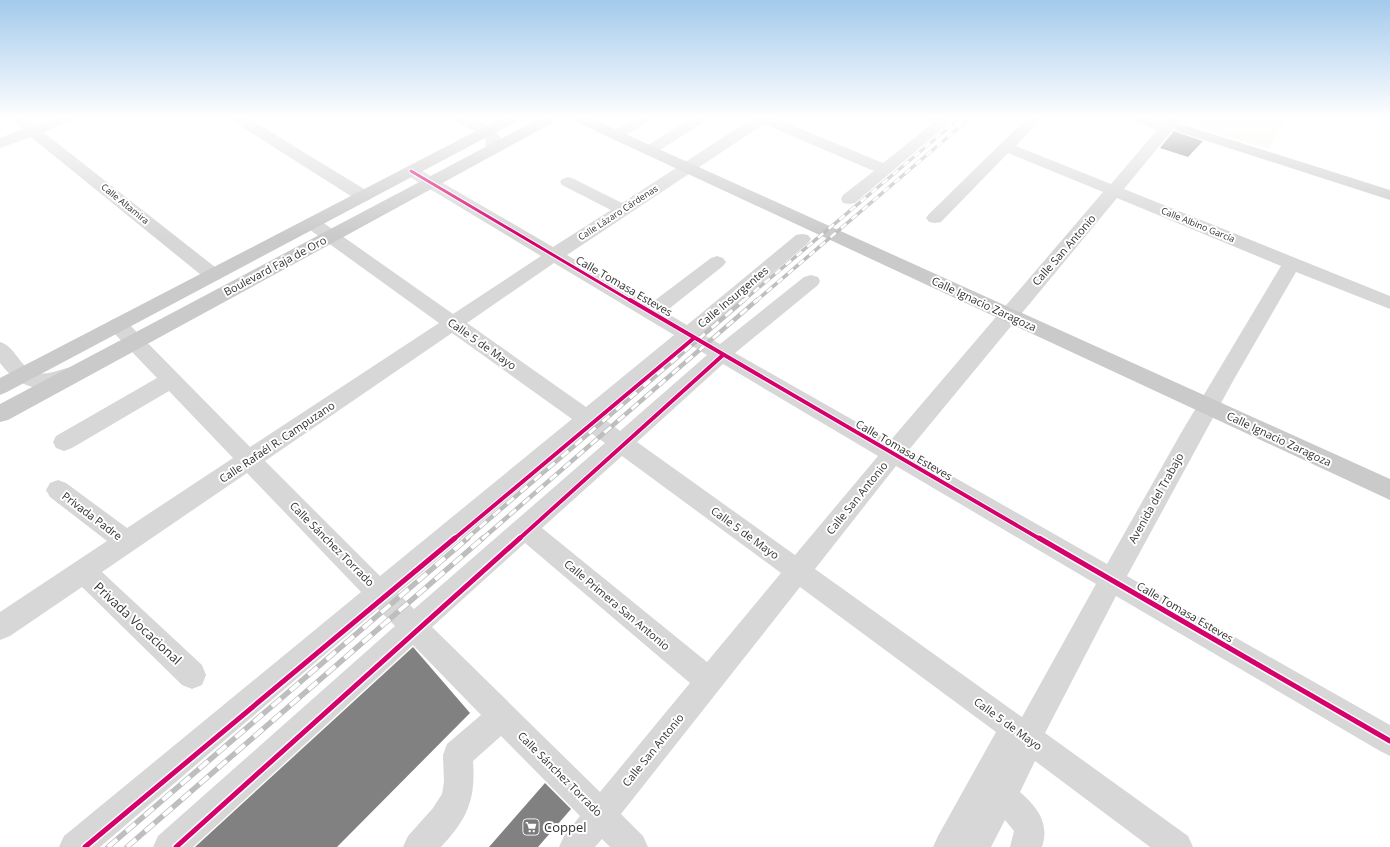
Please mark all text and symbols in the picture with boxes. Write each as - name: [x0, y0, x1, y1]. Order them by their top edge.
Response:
- street label: Calle Altamira: [99, 180, 152, 227]
- street label: Calle Lázaro Cárdenas: [575, 182, 660, 243]
- street label: Calle Albino García: [1159, 204, 1237, 245]
- street label: Calle San Antonio: [1029, 211, 1099, 288]
- street label: Boulevard Faja de Oro: [221, 232, 329, 299]
- street label: Calle Tomasa Esteves: [573, 252, 675, 319]
- street label: Calle Insurgentes: [694, 263, 771, 331]
- street label: Calle Ignacio Zaragoza: [929, 273, 1039, 334]
- street label: Calle 5 de Mayo: [445, 314, 520, 373]
- street label: Calle Rafaél R. Campuzano: [216, 397, 338, 486]
- street label: Calle Ignacio Zaragoza: [1224, 408, 1334, 469]
- street label: Calle Tomasa Esteves: [853, 416, 955, 483]
- street label: Avenida del Trabajo: [1124, 449, 1187, 546]
- street label: Calle San Antonio: [823, 458, 891, 537]
- street label: Privada Padre: [59, 488, 125, 543]
- street label: Calle Sánchez Torrado: [287, 498, 378, 589]
- street label: Calle 5 de Mayo: [708, 503, 783, 563]
- street label: Calle Primera San Antonio: [561, 556, 674, 654]
- street label: Privada Vocacional: [90, 578, 186, 668]
- street label: Calle Tomasa Esteves: [1134, 578, 1236, 645]
- street label: Calle 5 de Mayo: [971, 694, 1046, 754]
- street label: Calle San Antonio: [619, 710, 687, 789]
- street label: Calle Sánchez Torrado: [515, 728, 606, 819]
- supermarket icon: Coppel: [521, 817, 541, 837]
- place label: Coppel: [544, 818, 587, 836]

